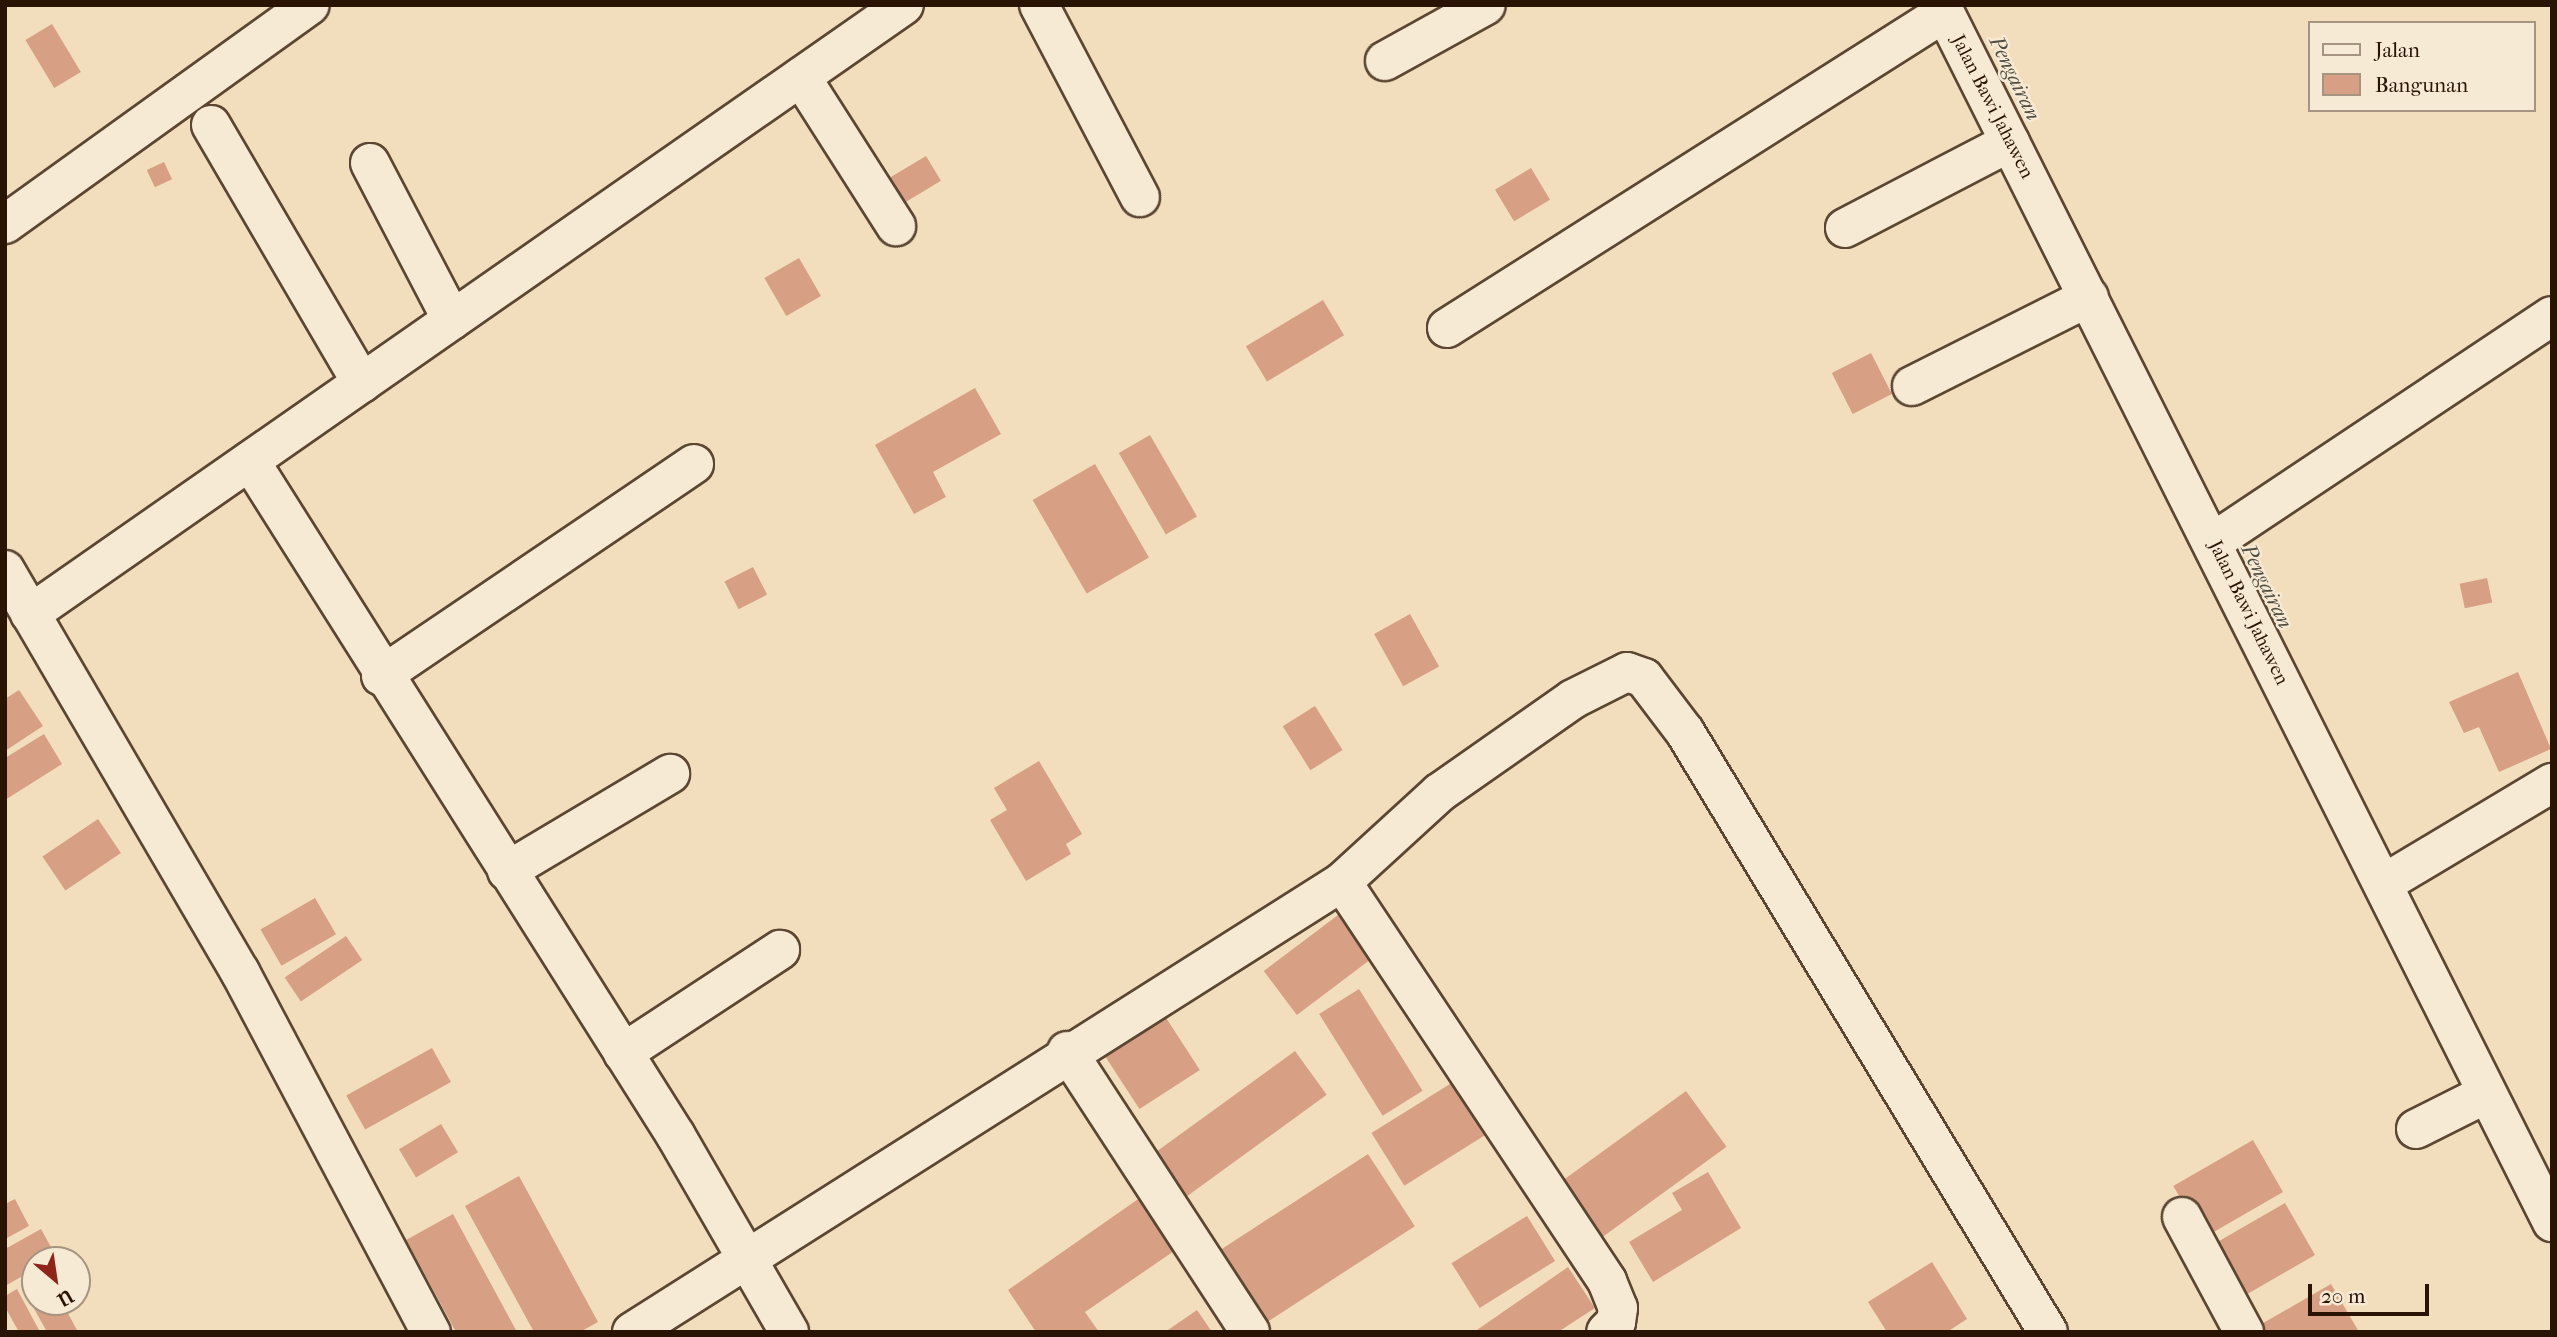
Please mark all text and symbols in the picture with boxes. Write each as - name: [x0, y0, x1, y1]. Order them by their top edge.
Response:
- legend: [2308, 21, 2536, 112]
- street label: Jalan Bawi Jahawen: [1946, 31, 2038, 183]
- water label: Pengairan: [1984, 32, 2046, 124]
- text: Jalan: [2375, 38, 2420, 62]
- text: Bangunan: [2375, 73, 2468, 97]
- street label: Jalan Bawi Jahawen: [2203, 537, 2293, 689]
- water label: Pengairan: [2236, 540, 2298, 632]
- north arrow: [21, 1246, 91, 1316]
- scale bar: [2312, 1270, 2433, 1314]
- text: U: [53, 1284, 77, 1311]
- text: 20 m: [2321, 1284, 2365, 1308]

